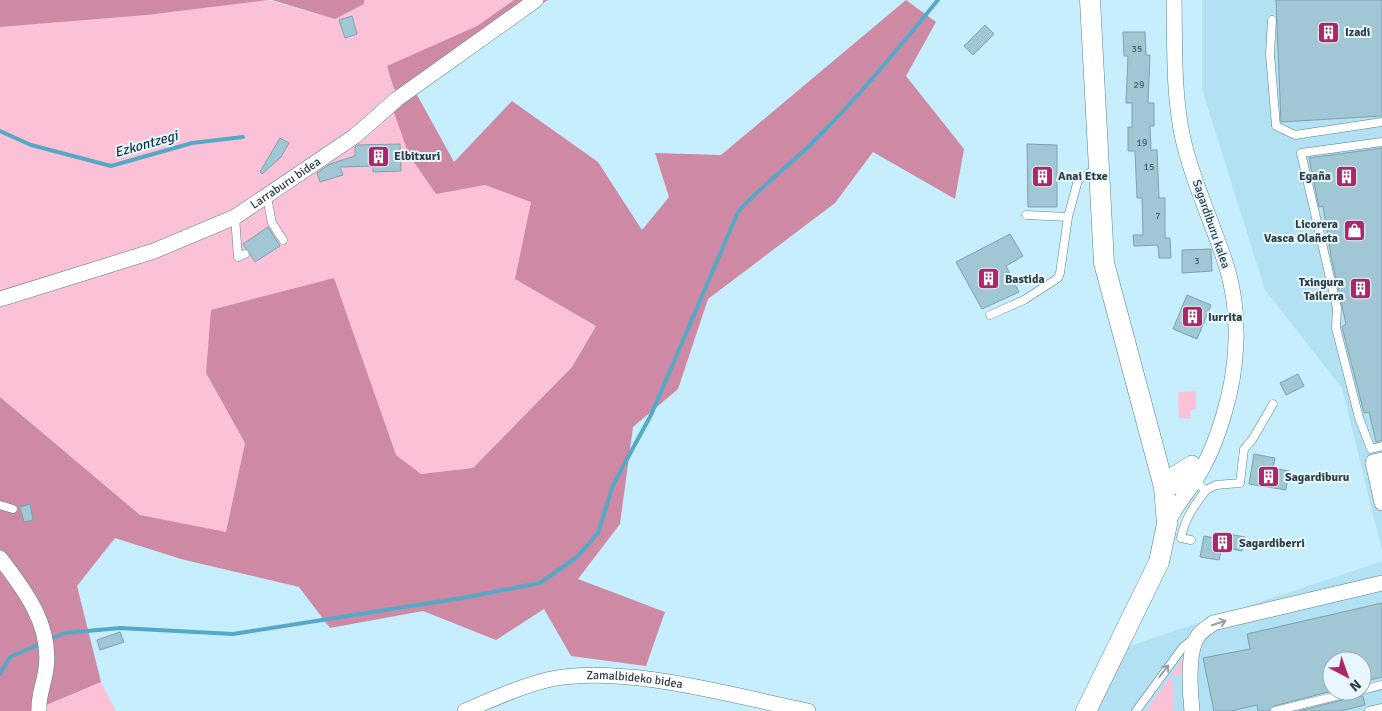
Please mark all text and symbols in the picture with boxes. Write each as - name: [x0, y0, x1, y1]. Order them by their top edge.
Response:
- building icon: Izadi: [1317, 20, 1341, 44]
- place label: Izadi: [1345, 25, 1370, 40]
- house number: 35: [1132, 43, 1142, 55]
- house number: 29: [1134, 79, 1144, 91]
- water label: Ezkontzegi: [112, 127, 181, 161]
- house number: 19: [1137, 137, 1147, 149]
- building icon: Elbitxuri: [366, 144, 390, 168]
- place label: Elbitxuri: [394, 149, 440, 164]
- street label: Larraburu bidea: [247, 154, 324, 212]
- house number: 15: [1144, 161, 1154, 173]
- building icon: Anai Etxe: [1030, 164, 1054, 188]
- building icon: Egaña: [1335, 164, 1359, 188]
- place label: Anai Etxe: [1058, 169, 1108, 184]
- place label: Egaña: [1299, 169, 1331, 184]
- street label: Sagardiburu kalea: [1189, 178, 1233, 270]
- house number: 7: [1155, 210, 1161, 222]
- place label: Licorera Vasca Olañeta: [1264, 217, 1338, 246]
- shop icon: Licorera Vasca Olañeta: [1342, 219, 1366, 243]
- house number: 3: [1194, 255, 1200, 267]
- building icon: Bastida: [977, 267, 1001, 291]
- place label: Bastida: [1005, 272, 1045, 287]
- place label: Txingura Tailerra: [1299, 275, 1344, 304]
- building icon: Txingura Tailerra: [1348, 277, 1372, 301]
- building icon: Iurrita: [1180, 305, 1204, 329]
- place label: Iurrita: [1208, 310, 1242, 325]
- building icon: Sagardiburu: [1257, 465, 1281, 489]
- place label: Sagardiburu: [1285, 470, 1350, 485]
- building icon: Sagardiberri: [1211, 531, 1235, 555]
- place label: Sagardiberri: [1239, 536, 1305, 551]
- one-way arrow: [1210, 618, 1226, 627]
- north arrow: [1322, 651, 1372, 701]
- one-way arrow: [1158, 665, 1169, 678]
- street label: Zamalbideko bidea: [586, 668, 684, 692]
- text: N: [1346, 676, 1364, 695]

